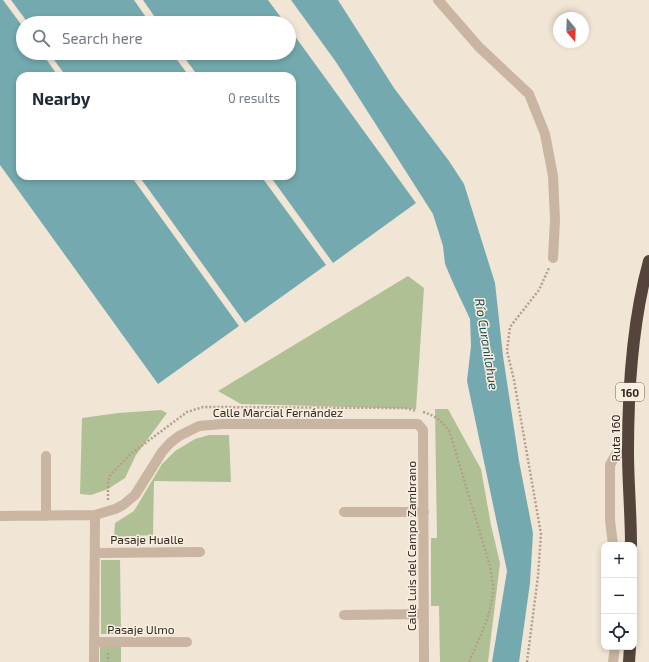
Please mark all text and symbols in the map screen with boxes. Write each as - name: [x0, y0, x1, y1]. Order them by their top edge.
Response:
- north arrow: [553, 12, 589, 48]
- search box: [16, 16, 296, 60]
- icon: search: [30, 27, 52, 49]
- text: Search here: [62, 29, 143, 47]
- text: Nearby: [32, 88, 90, 108]
- text: 0 results: [228, 90, 280, 106]
- water label: Río Curanilahue: [472, 297, 502, 391]
- road number: 160: [616, 383, 644, 401]
- street label: Calle Marcial Fernández: [213, 405, 343, 419]
- street label: Ruta 160: [608, 415, 622, 461]
- street label: Calle Luis del Campo Zambrano: [404, 461, 418, 631]
- street label: Pasaje Hualle: [110, 532, 184, 547]
- map controls: [601, 542, 637, 650]
- button: +: [601, 542, 637, 578]
- button: −: [601, 578, 637, 614]
- button: locate: [601, 614, 637, 650]
- street label: Pasaje Ulmo: [107, 622, 175, 637]

